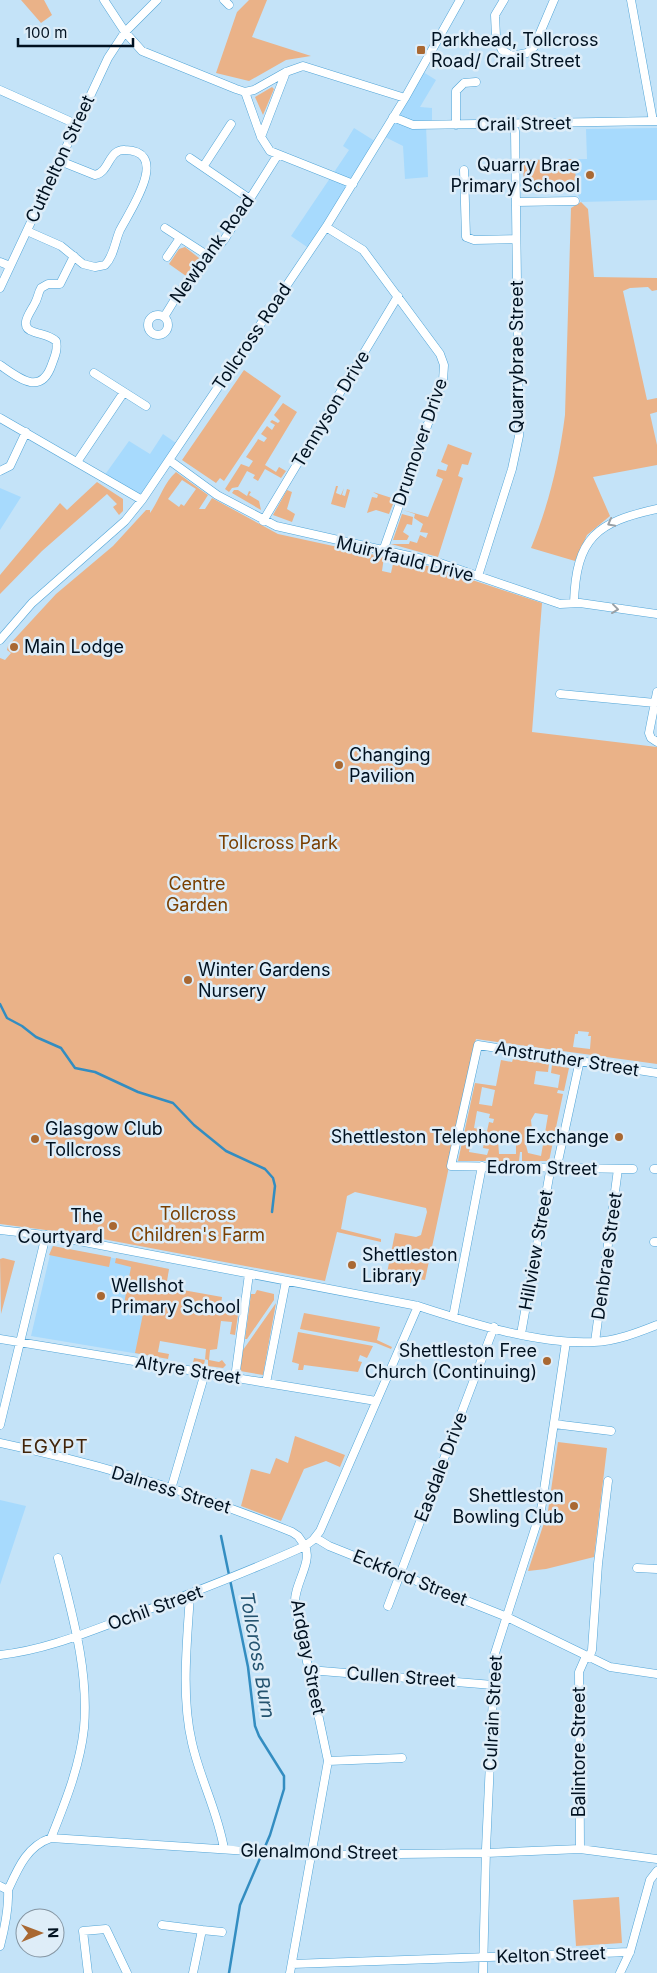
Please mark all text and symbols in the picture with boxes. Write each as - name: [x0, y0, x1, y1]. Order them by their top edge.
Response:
- scale bar: [18, 15, 132, 47]
- text: 100 m: [25, 23, 67, 42]
- place label: Parkhead, Tollcross Road/ Crail Street: [431, 29, 599, 71]
- marker: Parkhead, Tollcross Road/ Crail Street: [415, 44, 427, 56]
- street label: Cuthelton Street: [21, 92, 98, 226]
- street label: Crail Street: [477, 112, 572, 135]
- place label: Quarry Brae Primary School: [451, 154, 580, 196]
- marker: Quarry Brae Primary School: [584, 169, 596, 181]
- street label: Newbank Road: [165, 190, 258, 307]
- street label: Tollcross Road: [208, 279, 295, 394]
- street label: Quarrybrae Street: [506, 280, 527, 434]
- street label: Tennyson Drive: [287, 347, 374, 471]
- street label: Drumover Drive: [388, 375, 451, 508]
- one-way arrow: [607, 517, 616, 527]
- street label: Muiryfauld Drive: [334, 531, 476, 586]
- one-way arrow: [612, 603, 620, 614]
- place label: Main Lodge: [24, 636, 124, 657]
- marker: Main Lodge: [8, 641, 20, 653]
- place label: Changing Pavilion: [349, 744, 431, 786]
- marker: Changing Pavilion: [333, 759, 345, 771]
- park label: Tollcross Park: [218, 832, 338, 853]
- park label: Centre Garden: [166, 873, 228, 915]
- place label: Winter Gardens Nursery: [198, 959, 330, 1001]
- marker: Winter Gardens Nursery: [182, 974, 194, 986]
- street label: Anstruther Street: [494, 1037, 641, 1080]
- place label: Glasgow Club Tollcross: [45, 1118, 163, 1160]
- place label: Shettleston Telephone Exchange: [331, 1126, 609, 1147]
- marker: Shettleston Telephone Exchange: [613, 1131, 625, 1143]
- marker: Glasgow Club Tollcross: [29, 1133, 41, 1145]
- street label: Edrom Street: [486, 1156, 598, 1179]
- street label: Hillview Street: [515, 1188, 556, 1312]
- street label: Denbrae Street: [587, 1191, 626, 1321]
- park label: Tollcross Children's Farm: [131, 1203, 265, 1245]
- place label: The Courtyard: [17, 1205, 103, 1247]
- marker: The Courtyard: [107, 1220, 119, 1232]
- place label: Shettleston Library: [362, 1244, 458, 1286]
- marker: Shettleston Library: [346, 1259, 358, 1271]
- place label: Wellshot Primary School: [111, 1275, 240, 1317]
- marker: Wellshot Primary School: [95, 1290, 107, 1302]
- place label: Shettleston Free Church (Continuing): [365, 1340, 537, 1382]
- street label: Altyre Street: [134, 1351, 242, 1388]
- marker: Shettleston Free Church (Continuing): [541, 1355, 553, 1367]
- street label: Easdale Drive: [410, 1409, 471, 1525]
- district label: EGYPT: [21, 1435, 89, 1458]
- street label: Dalness Street: [109, 1461, 233, 1518]
- place label: Shettleston Bowling Club: [452, 1485, 564, 1527]
- marker: Shettleston Bowling Club: [568, 1500, 580, 1512]
- street label: Eckford Street: [350, 1545, 470, 1610]
- street label: Ochil Street: [105, 1581, 205, 1634]
- water label: Tollcross Burn: [235, 1590, 280, 1720]
- street label: Ardgay Street: [287, 1598, 330, 1716]
- street label: Culrain Street: [479, 1654, 506, 1771]
- street label: Cullen Street: [346, 1662, 456, 1691]
- street label: Balintore Street: [568, 1687, 589, 1817]
- street label: Glenalmond Street: [240, 1840, 398, 1863]
- north arrow: [15, 1908, 65, 1958]
- text: N: [45, 1927, 62, 1938]
- street label: Kelton Street: [496, 1942, 606, 1967]

